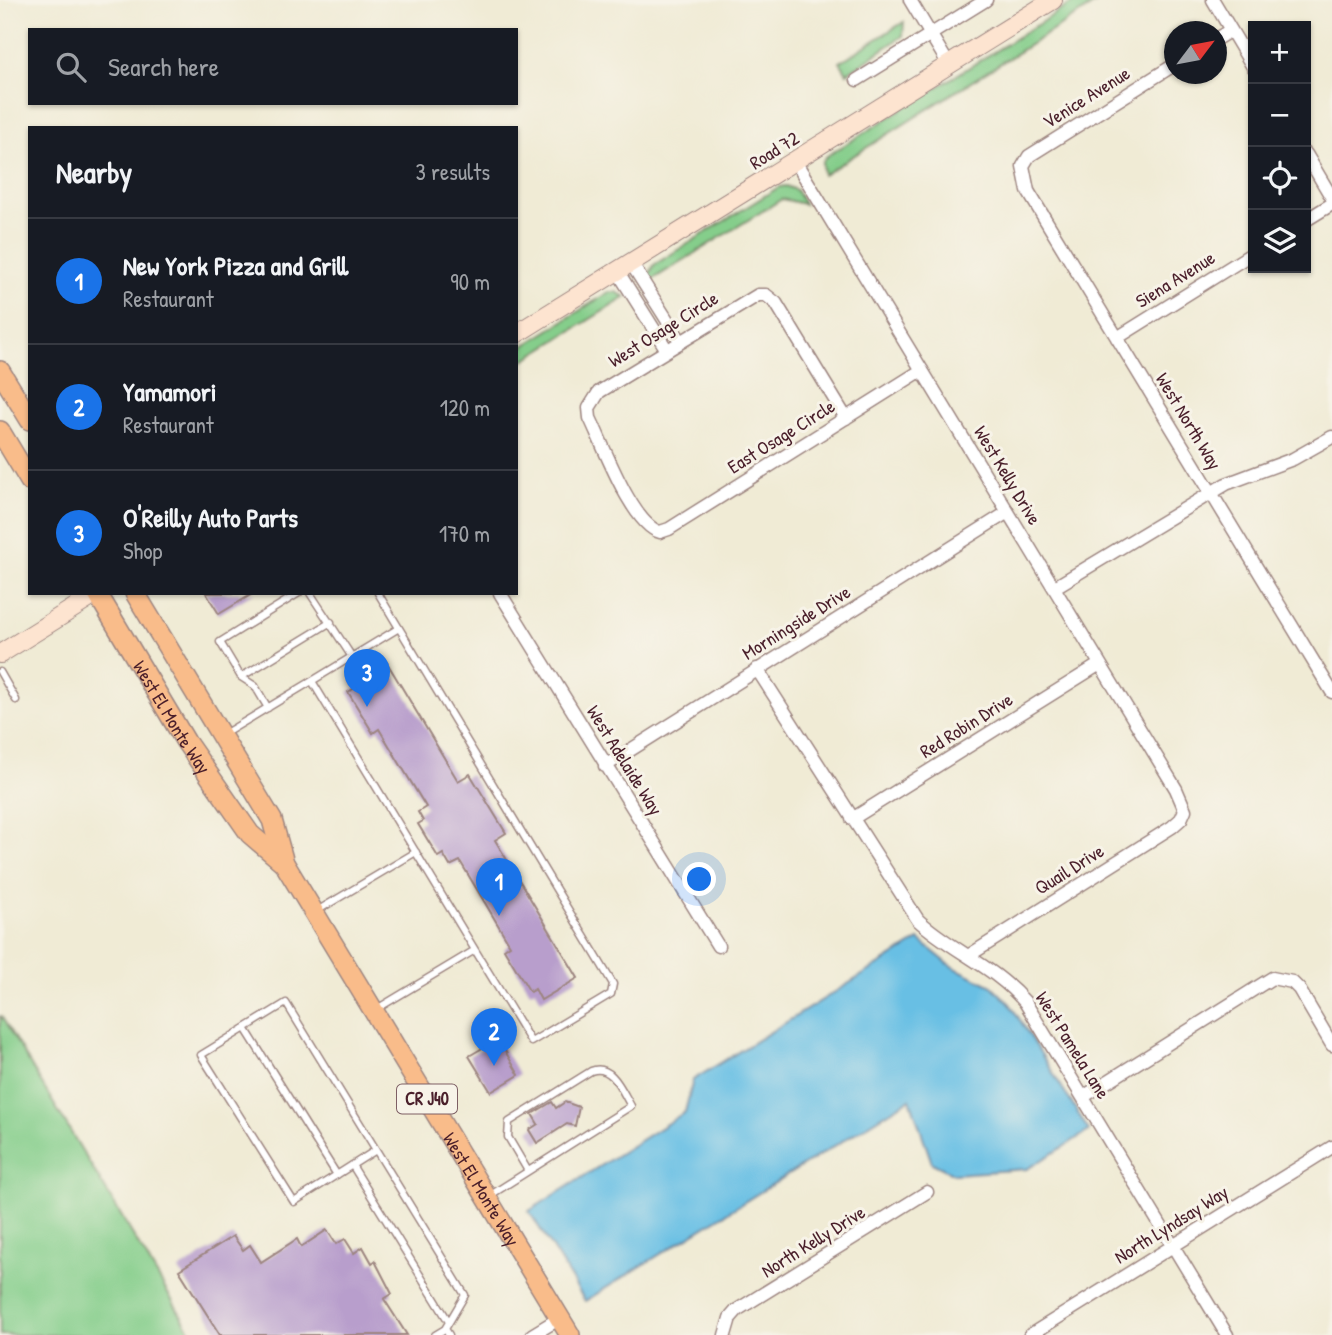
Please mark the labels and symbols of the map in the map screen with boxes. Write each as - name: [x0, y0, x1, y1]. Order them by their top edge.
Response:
- north arrow: [1164, 21, 1227, 84]
- street label: Venice Avenue: [1037, 60, 1135, 134]
- street label: Road 72: [744, 125, 804, 175]
- street label: Siena Avenue: [1130, 244, 1220, 314]
- street label: West Osage Circle: [603, 285, 723, 373]
- street label: West North Way: [1150, 368, 1228, 474]
- street label: East Osage Circle: [722, 392, 840, 479]
- street label: West Kelly Drive: [968, 421, 1048, 530]
- street label: Morningside Drive: [737, 578, 855, 666]
- pin: 3: [344, 649, 390, 707]
- street label: West El Monte Way: [127, 656, 217, 779]
- street label: Red Robin Drive: [915, 686, 1018, 764]
- street label: West Adelaide Way: [581, 700, 669, 820]
- street label: Quail Drive: [1029, 837, 1109, 900]
- pin: 1: [476, 858, 522, 916]
- your location: [682, 862, 716, 896]
- street label: West Pamela Lane: [1030, 986, 1117, 1104]
- pin: 2: [471, 1008, 517, 1066]
- road number: CR J40: [397, 1084, 457, 1114]
- street label: West El Monte Way: [437, 1127, 526, 1251]
- street label: North Lyndsay Way: [1109, 1179, 1233, 1269]
- street label: North Kelly Drive: [756, 1199, 870, 1283]

